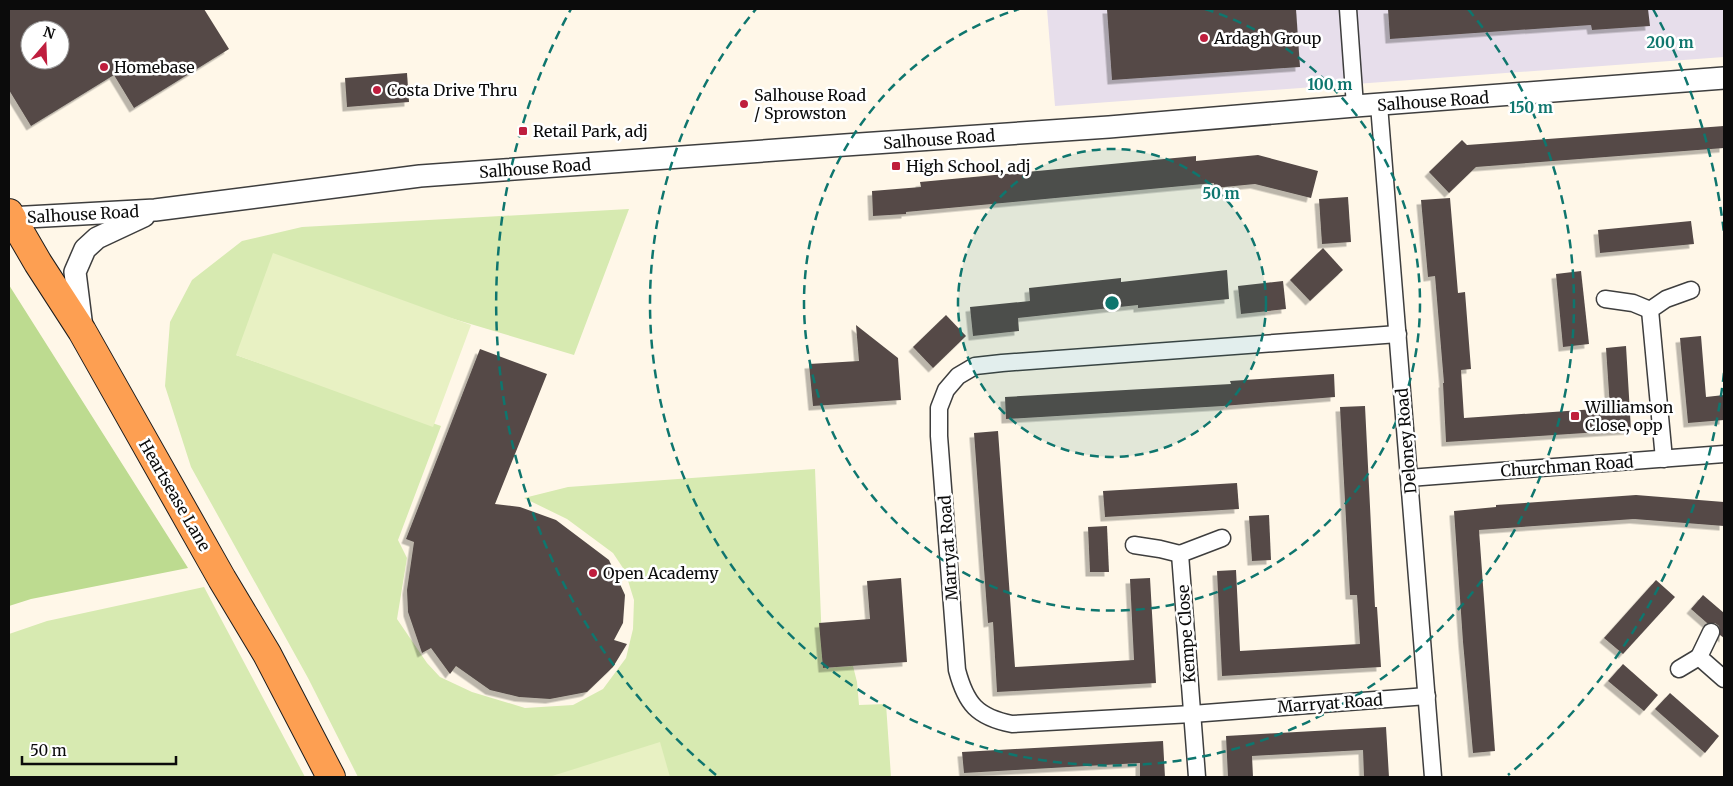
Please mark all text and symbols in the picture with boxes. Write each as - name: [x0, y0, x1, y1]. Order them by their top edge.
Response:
- north arrow: [20, 20, 70, 70]
- text: N: [41, 22, 57, 43]
- place label: Ardagh Group: [1213, 28, 1322, 48]
- marker: Ardagh Group: [1198, 32, 1210, 44]
- text: 200 m: [1646, 33, 1694, 52]
- place label: Homebase: [114, 57, 195, 77]
- marker: Homebase: [98, 61, 110, 73]
- text: 100 m: [1308, 75, 1352, 94]
- place label: Costa Drive Thru: [387, 80, 517, 100]
- marker: Costa Drive Thru: [371, 84, 383, 96]
- place label: Salhouse Road / Sprowston: [754, 85, 867, 123]
- street label: Salhouse Road: [1376, 87, 1490, 115]
- marker: Salhouse Road / Sprowston: [738, 98, 750, 110]
- text: 150 m: [1509, 98, 1553, 117]
- place label: Retail Park, adj: [533, 121, 648, 141]
- marker: Retail Park, adj: [517, 125, 529, 137]
- street label: Salhouse Road: [882, 125, 996, 153]
- street label: Salhouse Road: [478, 154, 592, 182]
- place label: High School, adj: [906, 156, 1031, 176]
- marker: High School, adj: [890, 160, 902, 172]
- text: 50 m: [1202, 184, 1240, 203]
- street label: Salhouse Road: [26, 201, 140, 227]
- centre of rings: [1103, 294, 1121, 312]
- street label: Deloney Road: [1391, 387, 1421, 495]
- place label: Williamson Close, opp: [1584, 397, 1674, 435]
- marker: Williamson Close, opp: [1569, 410, 1581, 422]
- street label: Heartsease Lane: [135, 435, 215, 555]
- street label: Churchman Road: [1500, 451, 1635, 481]
- street label: Marryat Road: [934, 494, 962, 601]
- place label: Open Academy: [603, 563, 719, 583]
- marker: Open Academy: [587, 567, 599, 579]
- street label: Kempe Close: [1173, 584, 1199, 684]
- street label: Marryat Road: [1277, 689, 1384, 717]
- scale bar: [22, 734, 176, 766]
- text: 50 m: [30, 741, 67, 760]

